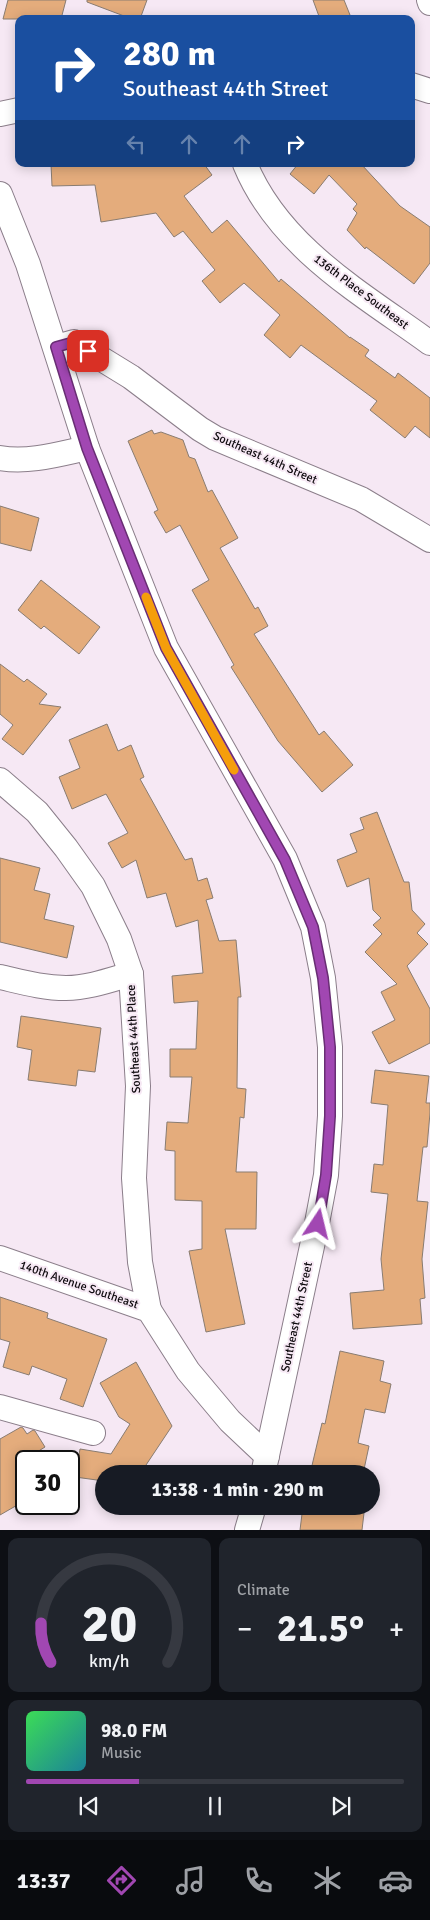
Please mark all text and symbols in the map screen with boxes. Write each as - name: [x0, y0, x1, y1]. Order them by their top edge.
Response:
- text: 280 m: [123, 32, 216, 75]
- icon: right: [40, 35, 105, 100]
- text: Southeast 44th Street: [123, 75, 328, 102]
- icon: left: [122, 130, 150, 158]
- icon: ahead: [175, 130, 203, 158]
- icon: ahead: [228, 130, 256, 158]
- icon: right: [281, 130, 309, 158]
- street label: 136th Place Southeast: [310, 251, 412, 333]
- pin: [67, 330, 109, 372]
- icon: arrive: [74, 337, 102, 365]
- street label: Southeast 44th Street: [211, 428, 319, 488]
- street label: Southeast 44th Place: [124, 984, 144, 1094]
- position arrow: [291, 1197, 343, 1249]
- street label: 140th Avenue Southeast: [18, 1258, 140, 1312]
- street label: Southeast 44th Street: [278, 1261, 316, 1373]
- speed limit sign: 30: [15, 1450, 80, 1515]
- text: 13:38 · 1 min · 290 m: [151, 1478, 324, 1502]
- text: Climate: [237, 1580, 290, 1600]
- text: 20: [81, 1592, 138, 1656]
- text: 21.5°: [277, 1605, 364, 1652]
- text: −: [237, 1612, 252, 1646]
- text: +: [389, 1612, 404, 1646]
- text: km/h: [89, 1650, 130, 1672]
- text: 98.0 FM: [101, 1719, 167, 1743]
- text: Music: [101, 1743, 142, 1763]
- icon: previous: [75, 1792, 103, 1820]
- icon: pause: [201, 1792, 229, 1820]
- icon: next: [327, 1792, 355, 1820]
- icon: directions: [104, 1863, 139, 1898]
- icon: music: [173, 1863, 208, 1898]
- icon: phone: [241, 1863, 276, 1898]
- icon: climate: [310, 1863, 345, 1898]
- icon: car: [378, 1863, 413, 1898]
- text: 13:37: [17, 1867, 71, 1894]

